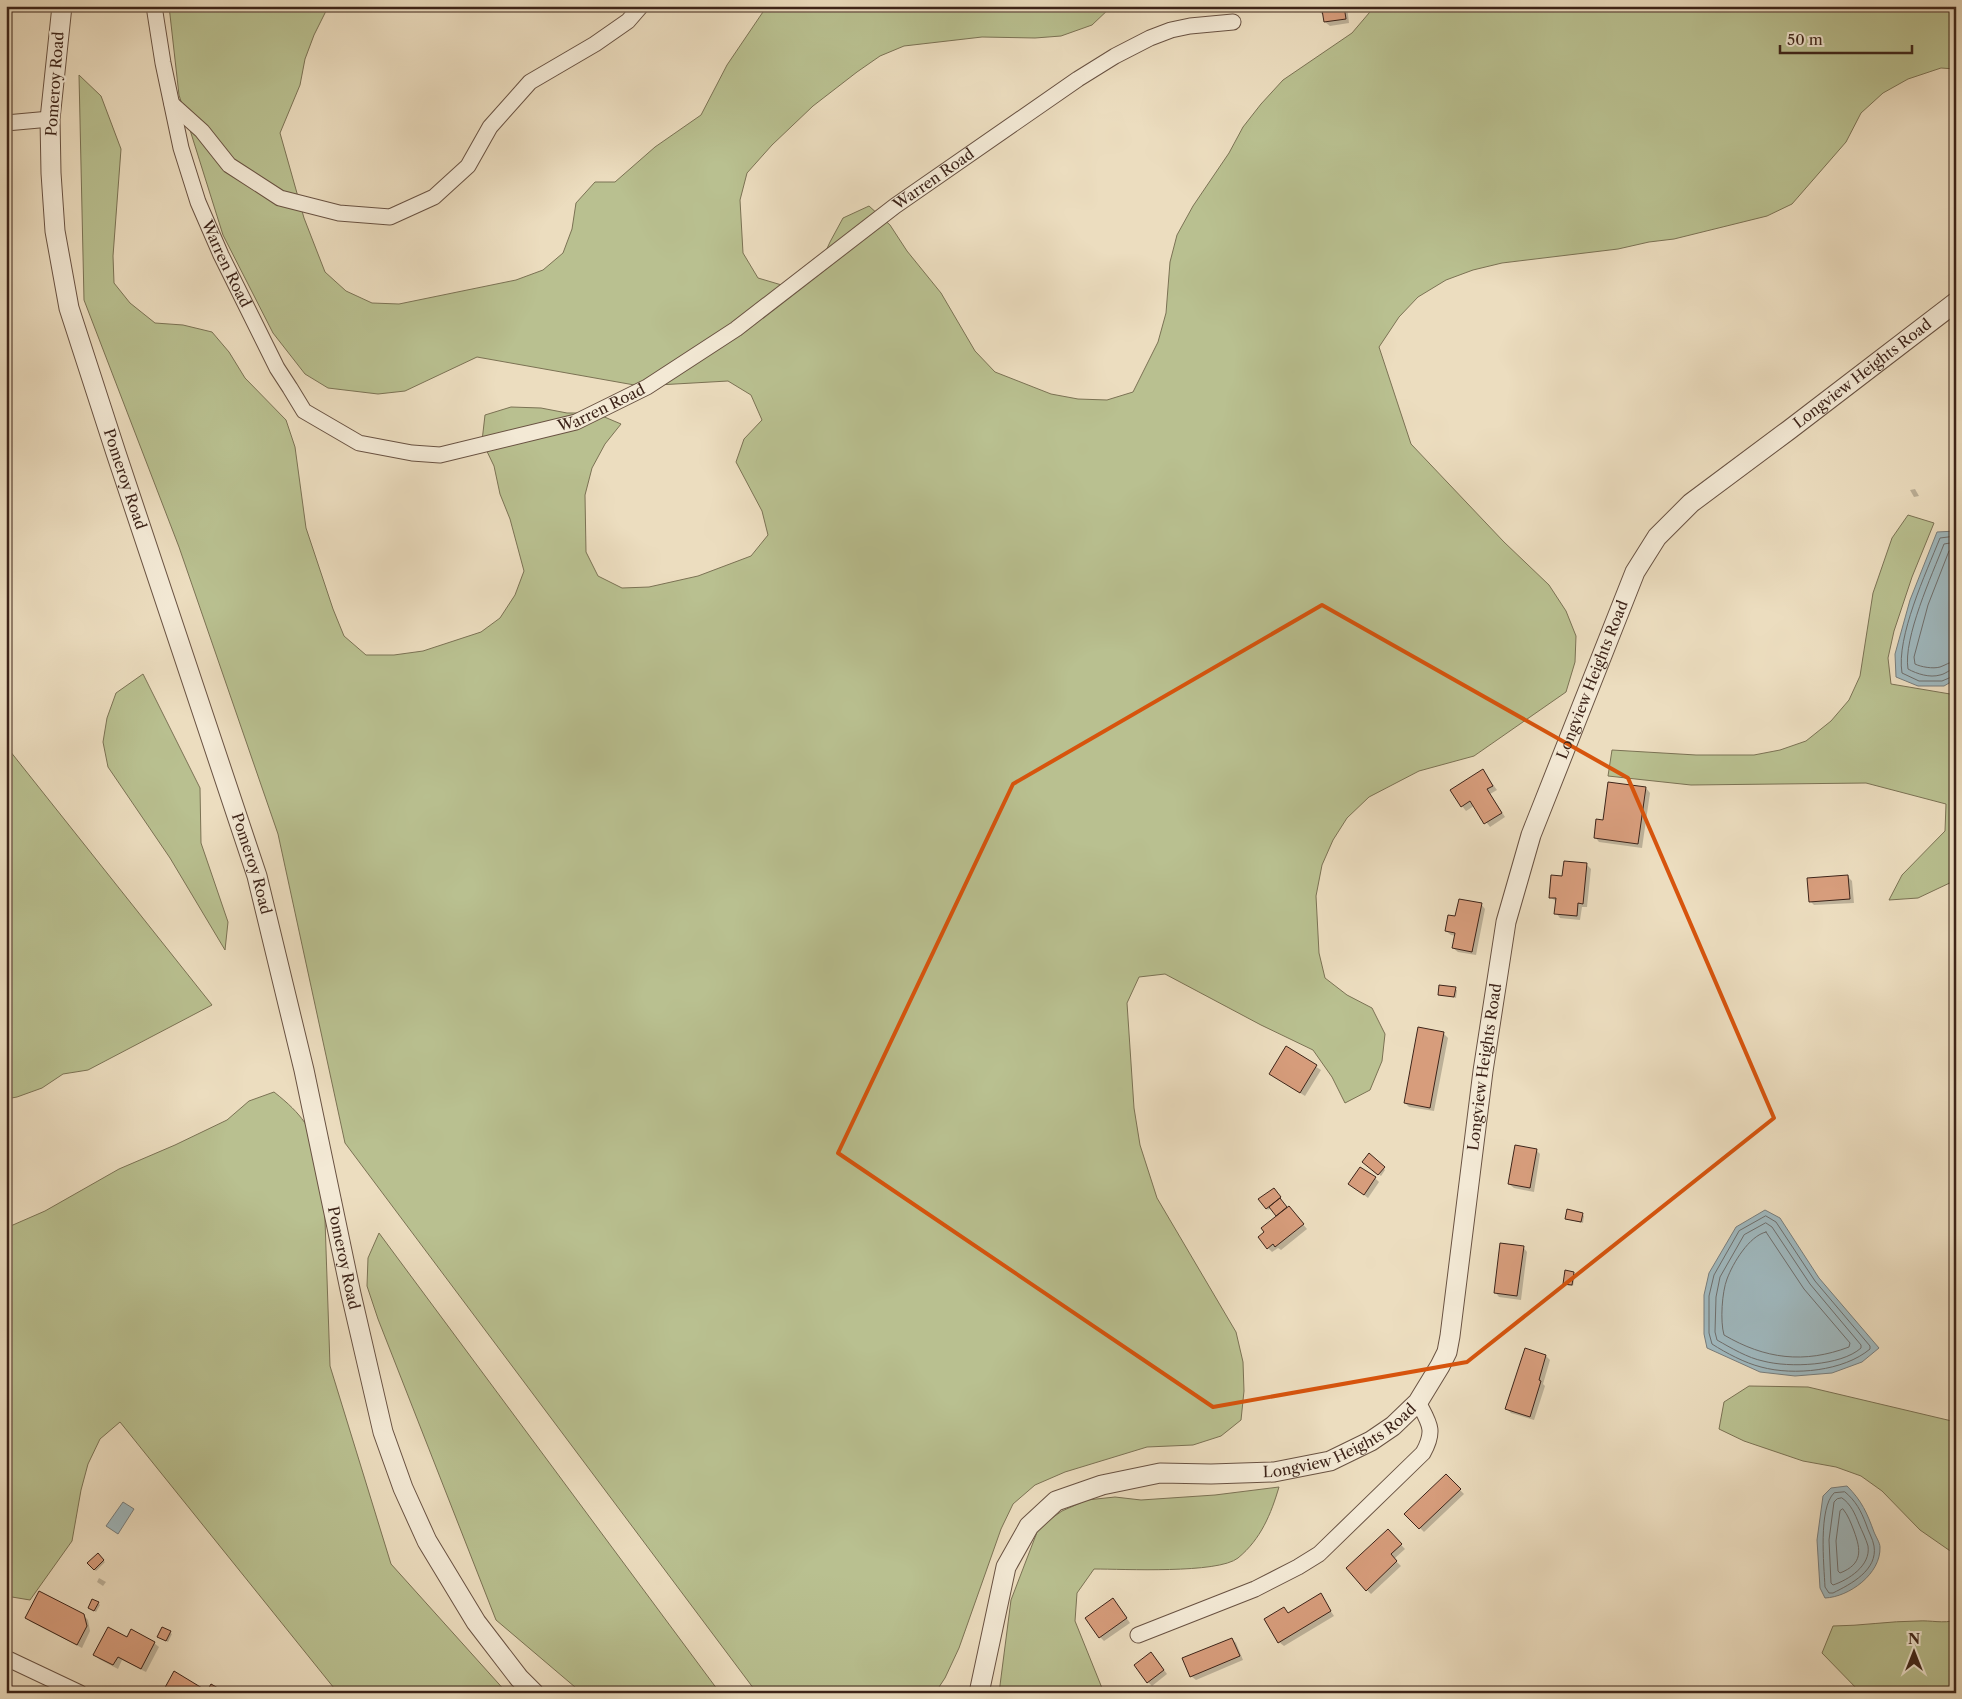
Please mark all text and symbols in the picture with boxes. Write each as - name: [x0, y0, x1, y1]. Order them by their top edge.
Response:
- scale bar: [1780, 22, 1912, 54]
- text: 50 m: [1787, 30, 1823, 49]
- street label: Pomeroy Road: [41, 31, 68, 137]
- street label: Warren Road: [888, 144, 978, 214]
- street label: Warren Road: [198, 216, 255, 310]
- street label: Longview Heights Road: [1789, 314, 1935, 432]
- street label: Warren Road: [555, 380, 648, 435]
- street label: Pomeroy Road: [100, 426, 151, 532]
- street label: Longview Heights Road: [1552, 598, 1632, 762]
- street label: Pomeroy Road: [228, 810, 276, 916]
- street label: Longview Heights Road: [1463, 982, 1505, 1152]
- street label: Pomeroy Road: [324, 1204, 364, 1311]
- street label: Longview Heights Road: [1263, 1399, 1420, 1481]
- north arrow: [1890, 1626, 1940, 1676]
- text: N: [1908, 1630, 1920, 1648]

